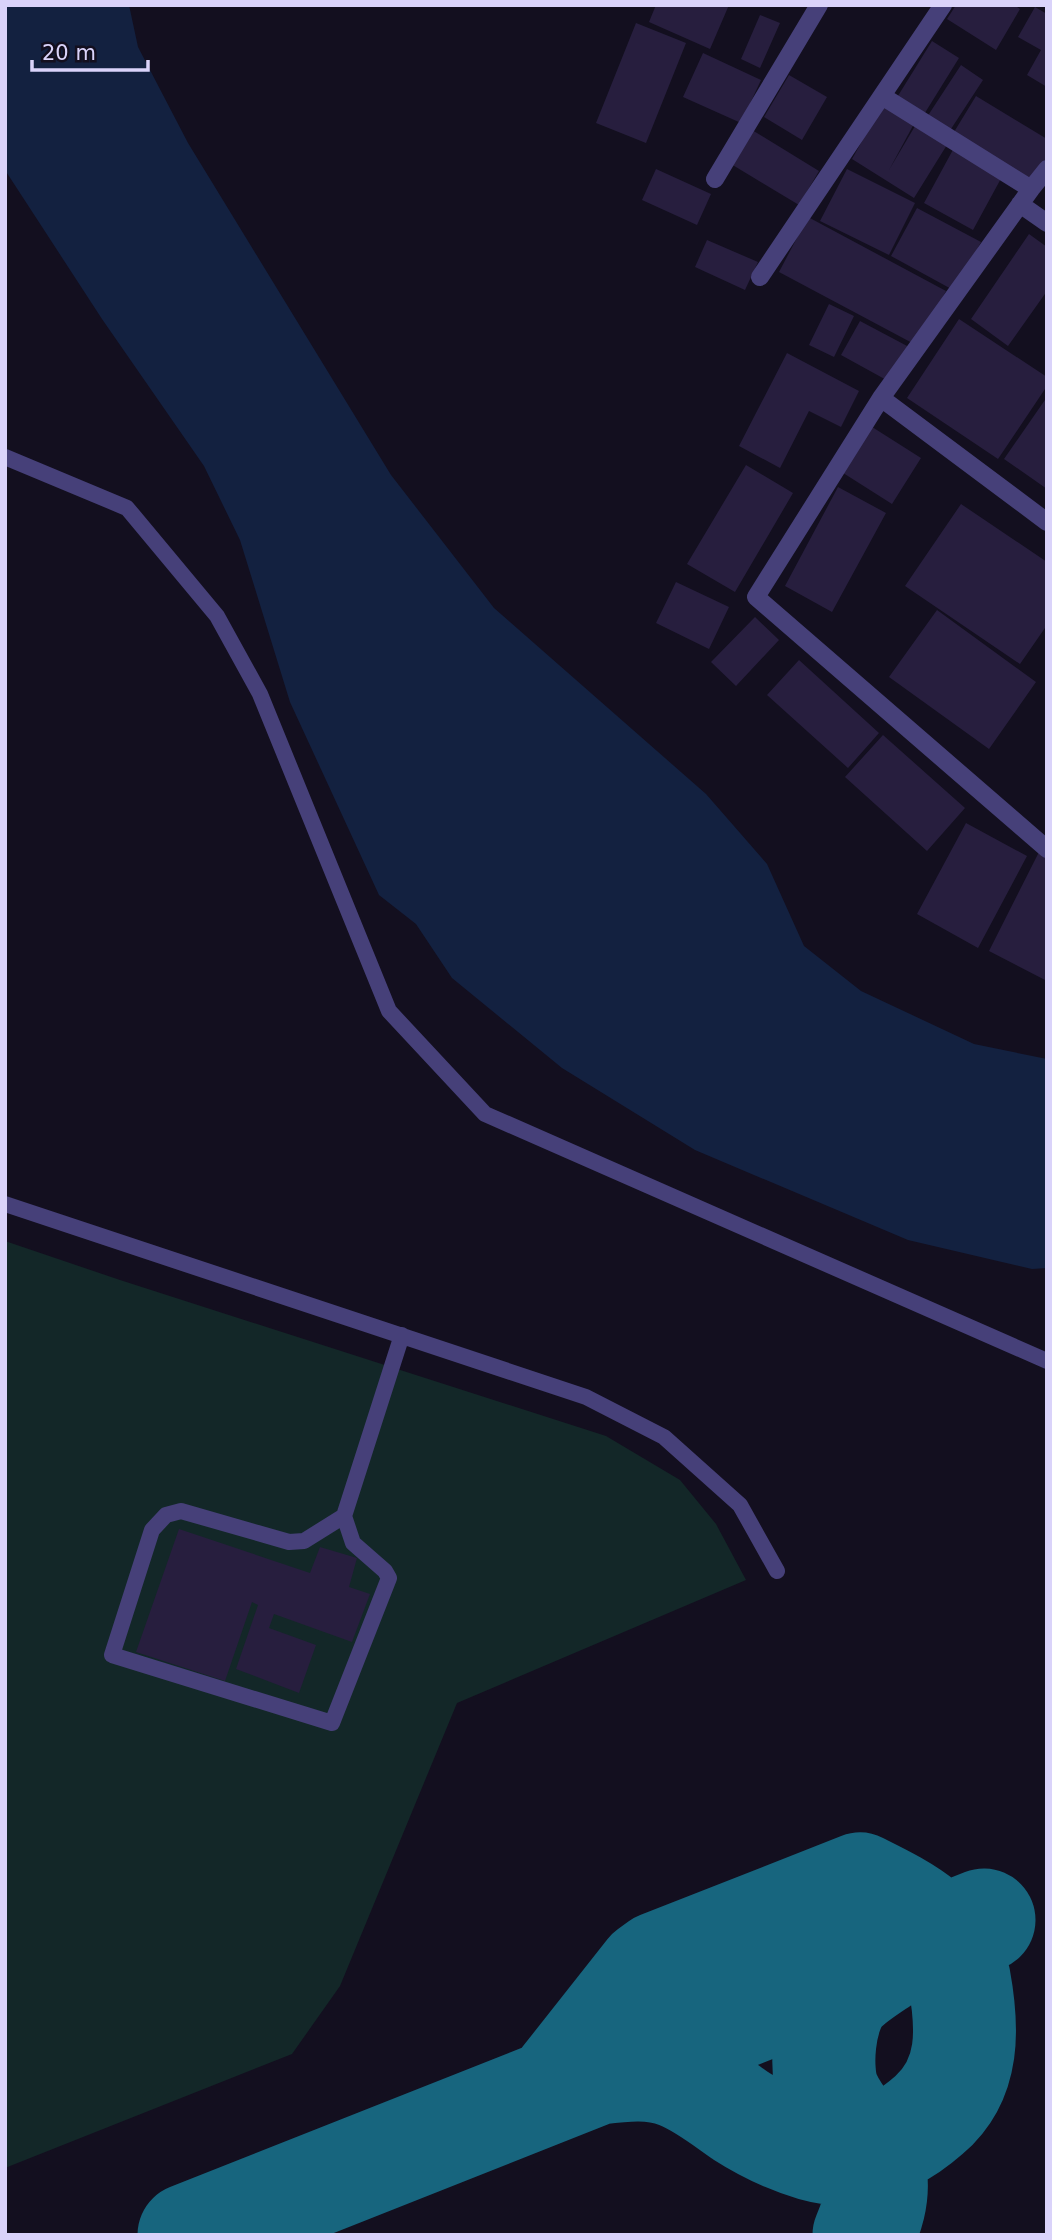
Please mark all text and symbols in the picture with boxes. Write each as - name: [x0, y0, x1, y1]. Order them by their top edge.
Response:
- scale bar: [32, 28, 147, 72]
- text: 20 m: [42, 41, 96, 65]

